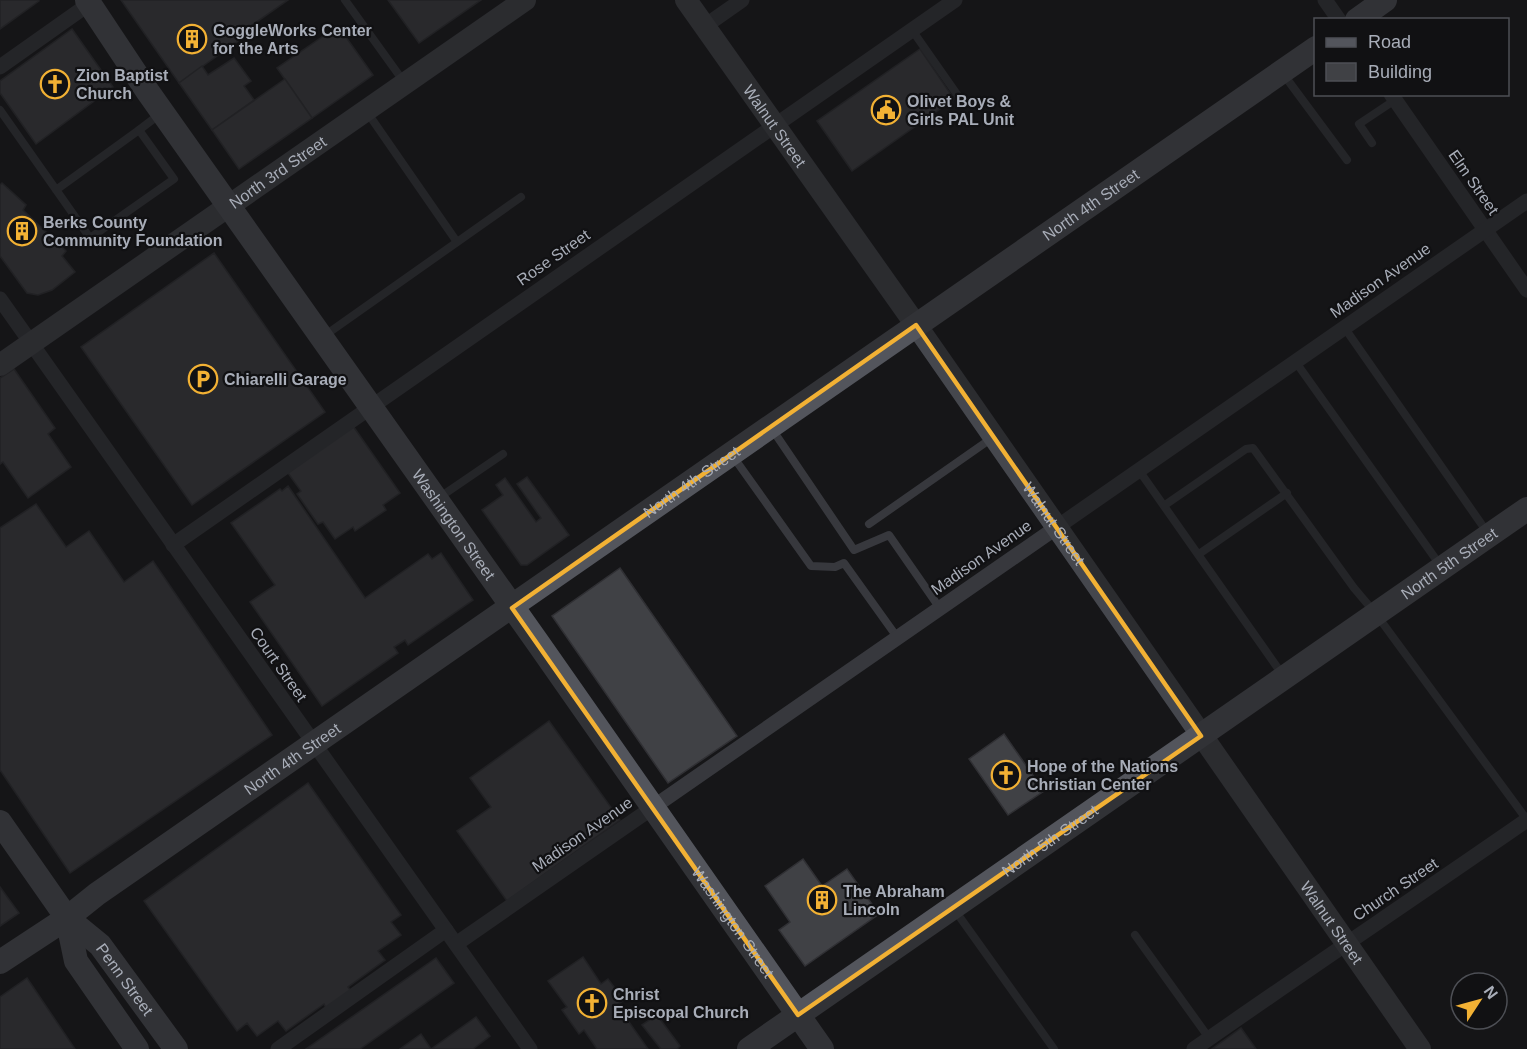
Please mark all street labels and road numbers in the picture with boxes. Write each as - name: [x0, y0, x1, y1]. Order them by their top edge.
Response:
- street label: Walnut Street: [740, 82, 810, 171]
- street label: North 3rd Street: [226, 133, 330, 212]
- street label: Elm Street: [1445, 147, 1502, 218]
- street label: North 4th Street: [1040, 165, 1143, 244]
- street label: Rose Street: [514, 226, 593, 289]
- street label: Madison Avenue: [1327, 240, 1434, 321]
- street label: North 4th Street: [640, 442, 743, 521]
- street label: Washington Street: [409, 466, 499, 583]
- street label: Walnut Street: [1019, 479, 1089, 569]
- street label: Madison Avenue: [928, 517, 1035, 598]
- street label: North 5th Street: [1398, 524, 1501, 603]
- street label: Court Street: [247, 624, 311, 705]
- street label: North 4th Street: [241, 720, 344, 798]
- street label: Madison Avenue: [529, 794, 636, 875]
- street label: North 5th Street: [999, 801, 1102, 880]
- street label: Church Street: [1350, 854, 1441, 924]
- street label: Washington Street: [688, 864, 778, 981]
- street label: Walnut Street: [1297, 878, 1366, 968]
- street label: Penn Street: [93, 940, 157, 1019]

